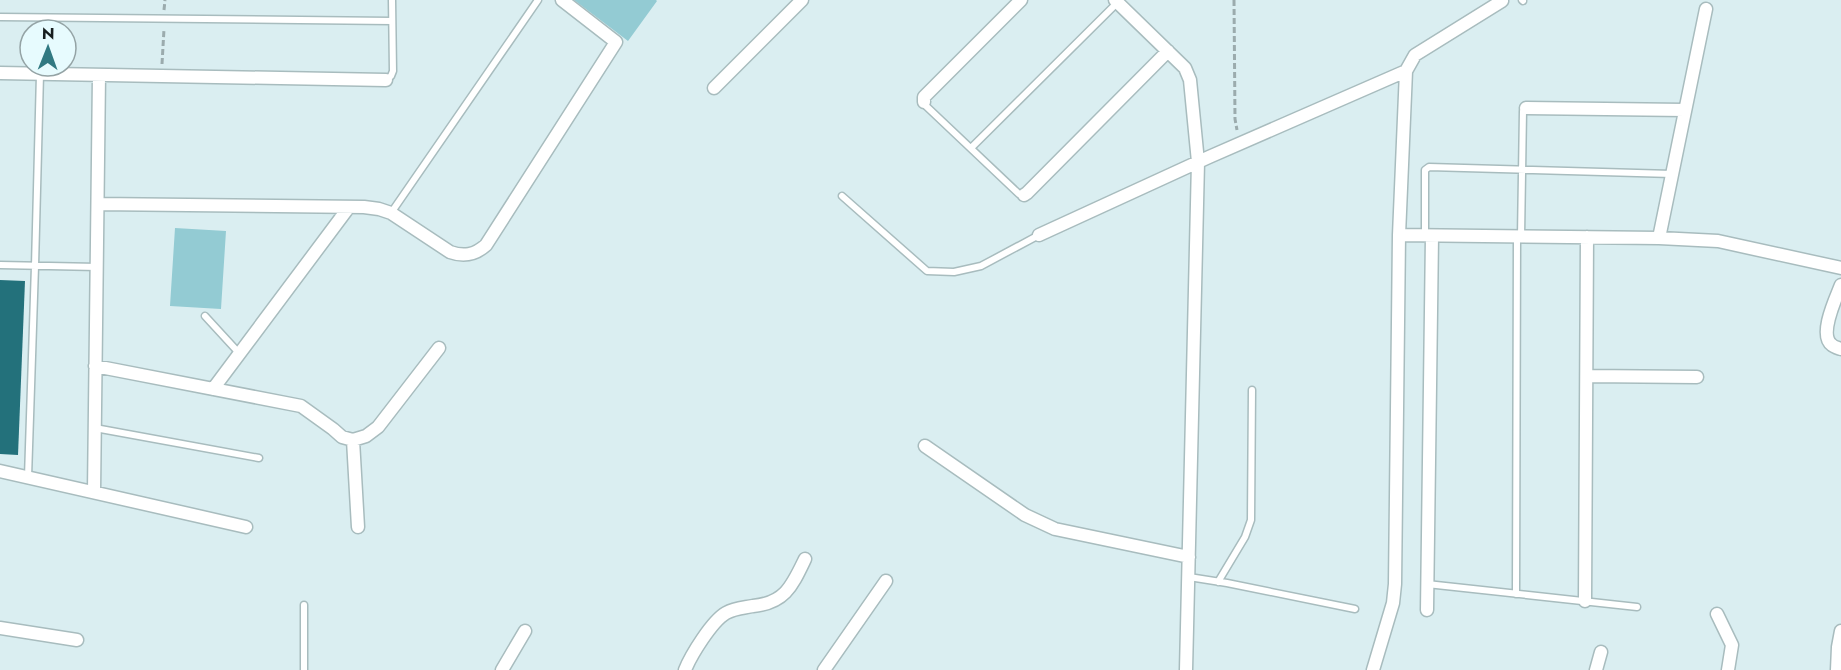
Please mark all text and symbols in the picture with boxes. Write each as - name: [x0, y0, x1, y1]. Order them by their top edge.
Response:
- north arrow: [18, 18, 78, 78]
- text: N: [42, 22, 55, 45]

